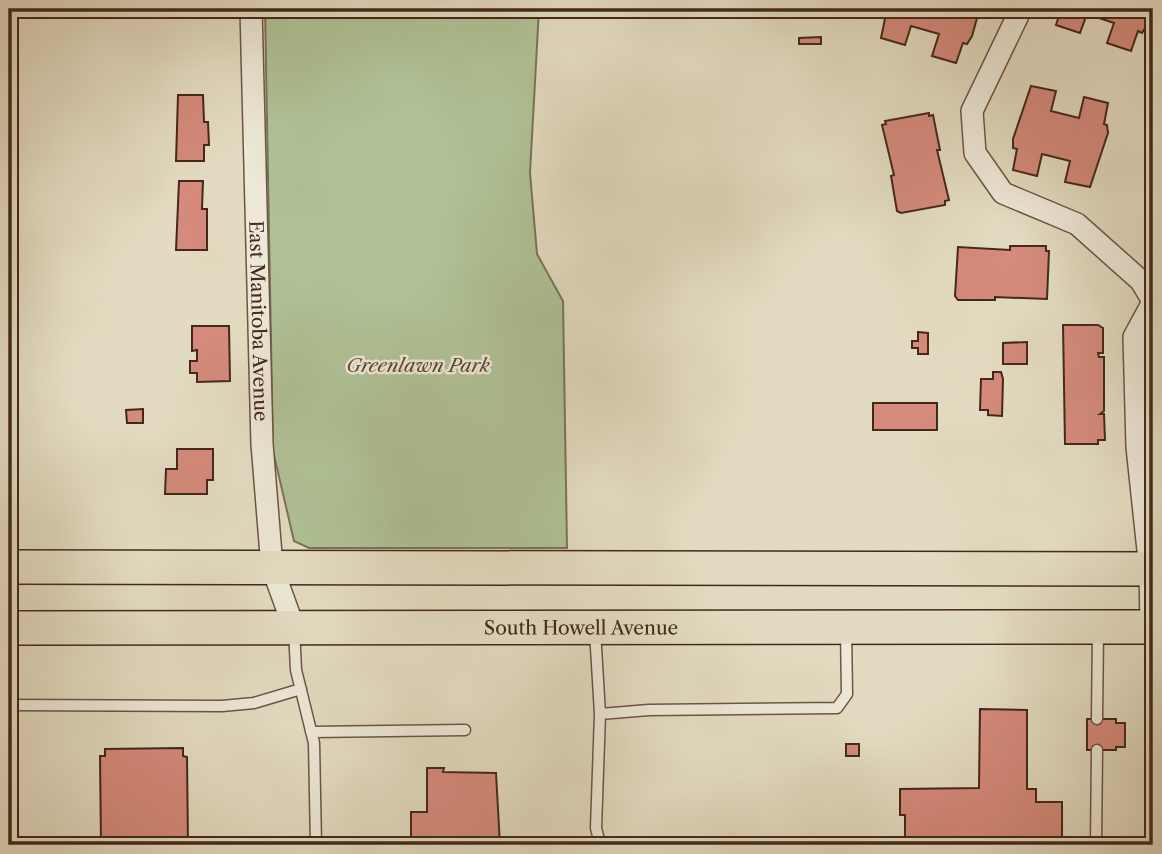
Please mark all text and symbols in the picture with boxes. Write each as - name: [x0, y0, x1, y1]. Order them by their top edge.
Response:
- street label: East Manitoba Avenue: [245, 220, 273, 422]
- park label: Greenlawn Park: [346, 354, 490, 377]
- street label: South Howell Avenue: [484, 616, 678, 639]

